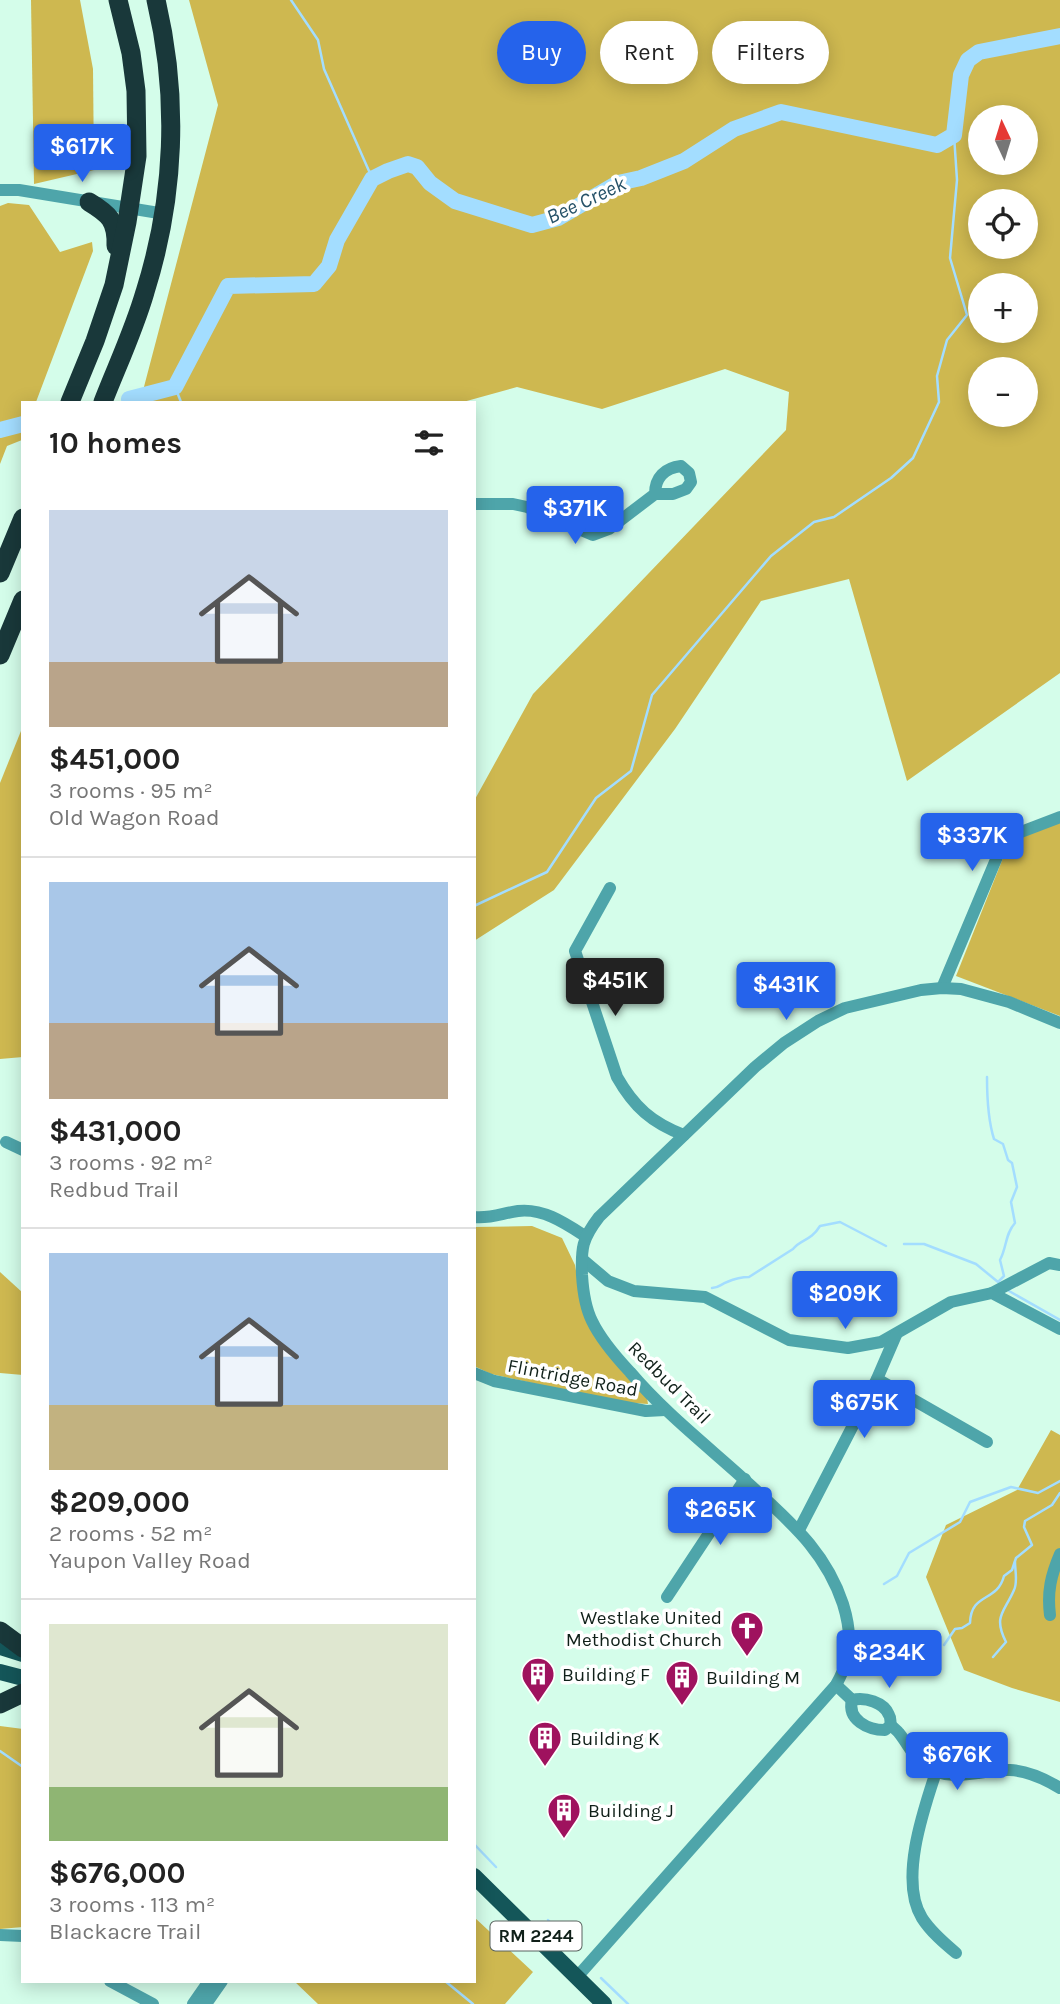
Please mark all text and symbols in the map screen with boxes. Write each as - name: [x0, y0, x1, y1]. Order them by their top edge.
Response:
- chip: Buy: [497, 21, 586, 84]
- chip: Rent: [600, 21, 698, 84]
- chip: Filters: [712, 21, 829, 84]
- north arrow: [968, 105, 1038, 175]
- map controls: [968, 105, 1038, 427]
- pin: $617K: [33, 124, 131, 184]
- text: $617K: [50, 133, 114, 160]
- water label: Bee Creek: [543, 171, 630, 229]
- button: locate: [968, 189, 1038, 259]
- button: +: [968, 273, 1038, 343]
- button: −: [968, 357, 1038, 427]
- icon: filters: [410, 424, 448, 462]
- text: 10 homes: [49, 425, 182, 461]
- pin: $371K: [526, 486, 624, 546]
- text: $371K: [543, 495, 607, 522]
- icon: home: [186, 556, 312, 682]
- text: $451,000: [49, 741, 180, 777]
- text: 3 rooms · 95 m²: [49, 777, 213, 804]
- text: Old Wagon Road: [49, 804, 220, 831]
- pin: $337K: [923, 814, 1021, 873]
- text: $337K: [937, 822, 1007, 849]
- icon: home: [186, 928, 312, 1054]
- pin: $451K: [566, 958, 664, 1018]
- pin: $431K: [737, 962, 835, 1022]
- text: $451K: [582, 967, 648, 994]
- text: $431K: [752, 971, 820, 998]
- text: $431,000: [49, 1113, 181, 1149]
- text: 3 rooms · 92 m²: [49, 1149, 213, 1176]
- text: Redbud Trail: [49, 1176, 179, 1203]
- pin: $209K: [796, 1272, 894, 1331]
- text: $209K: [808, 1280, 882, 1307]
- icon: home: [186, 1299, 312, 1425]
- street label: Redbud Trail: [623, 1337, 715, 1429]
- street label: Flintridge Road: [506, 1355, 640, 1401]
- pin: $675K: [815, 1380, 913, 1440]
- text: $675K: [829, 1389, 899, 1416]
- text: $209,000: [49, 1484, 190, 1520]
- pin: $265K: [671, 1488, 769, 1547]
- text: $265K: [684, 1496, 756, 1523]
- text: 2 rooms · 52 m²: [49, 1520, 212, 1547]
- text: Yaupon Valley Road: [49, 1547, 251, 1574]
- place label: Westlake United Methodist Church: [566, 1607, 722, 1651]
- church icon: Westlake United Methodist Church: [728, 1609, 766, 1658]
- pin: $234K: [840, 1630, 938, 1690]
- text: $234K: [853, 1639, 925, 1666]
- building icon: Building F: [519, 1655, 557, 1704]
- building icon: Building M: [663, 1658, 701, 1707]
- place label: Building F: [562, 1664, 650, 1686]
- place label: Building M: [706, 1667, 800, 1689]
- icon: home: [186, 1670, 312, 1796]
- building icon: Building K: [526, 1719, 564, 1768]
- place label: Building K: [570, 1728, 660, 1750]
- pin: $676K: [908, 1732, 1006, 1792]
- text: $676K: [922, 1741, 992, 1768]
- building icon: Building J: [545, 1791, 583, 1840]
- place label: Building J: [588, 1800, 674, 1822]
- text: $676,000: [49, 1855, 186, 1891]
- text: 3 rooms · 113 m²: [49, 1891, 215, 1918]
- text: Blackacre Trail: [49, 1918, 201, 1945]
- road number: RM 2244: [490, 1922, 582, 1950]

